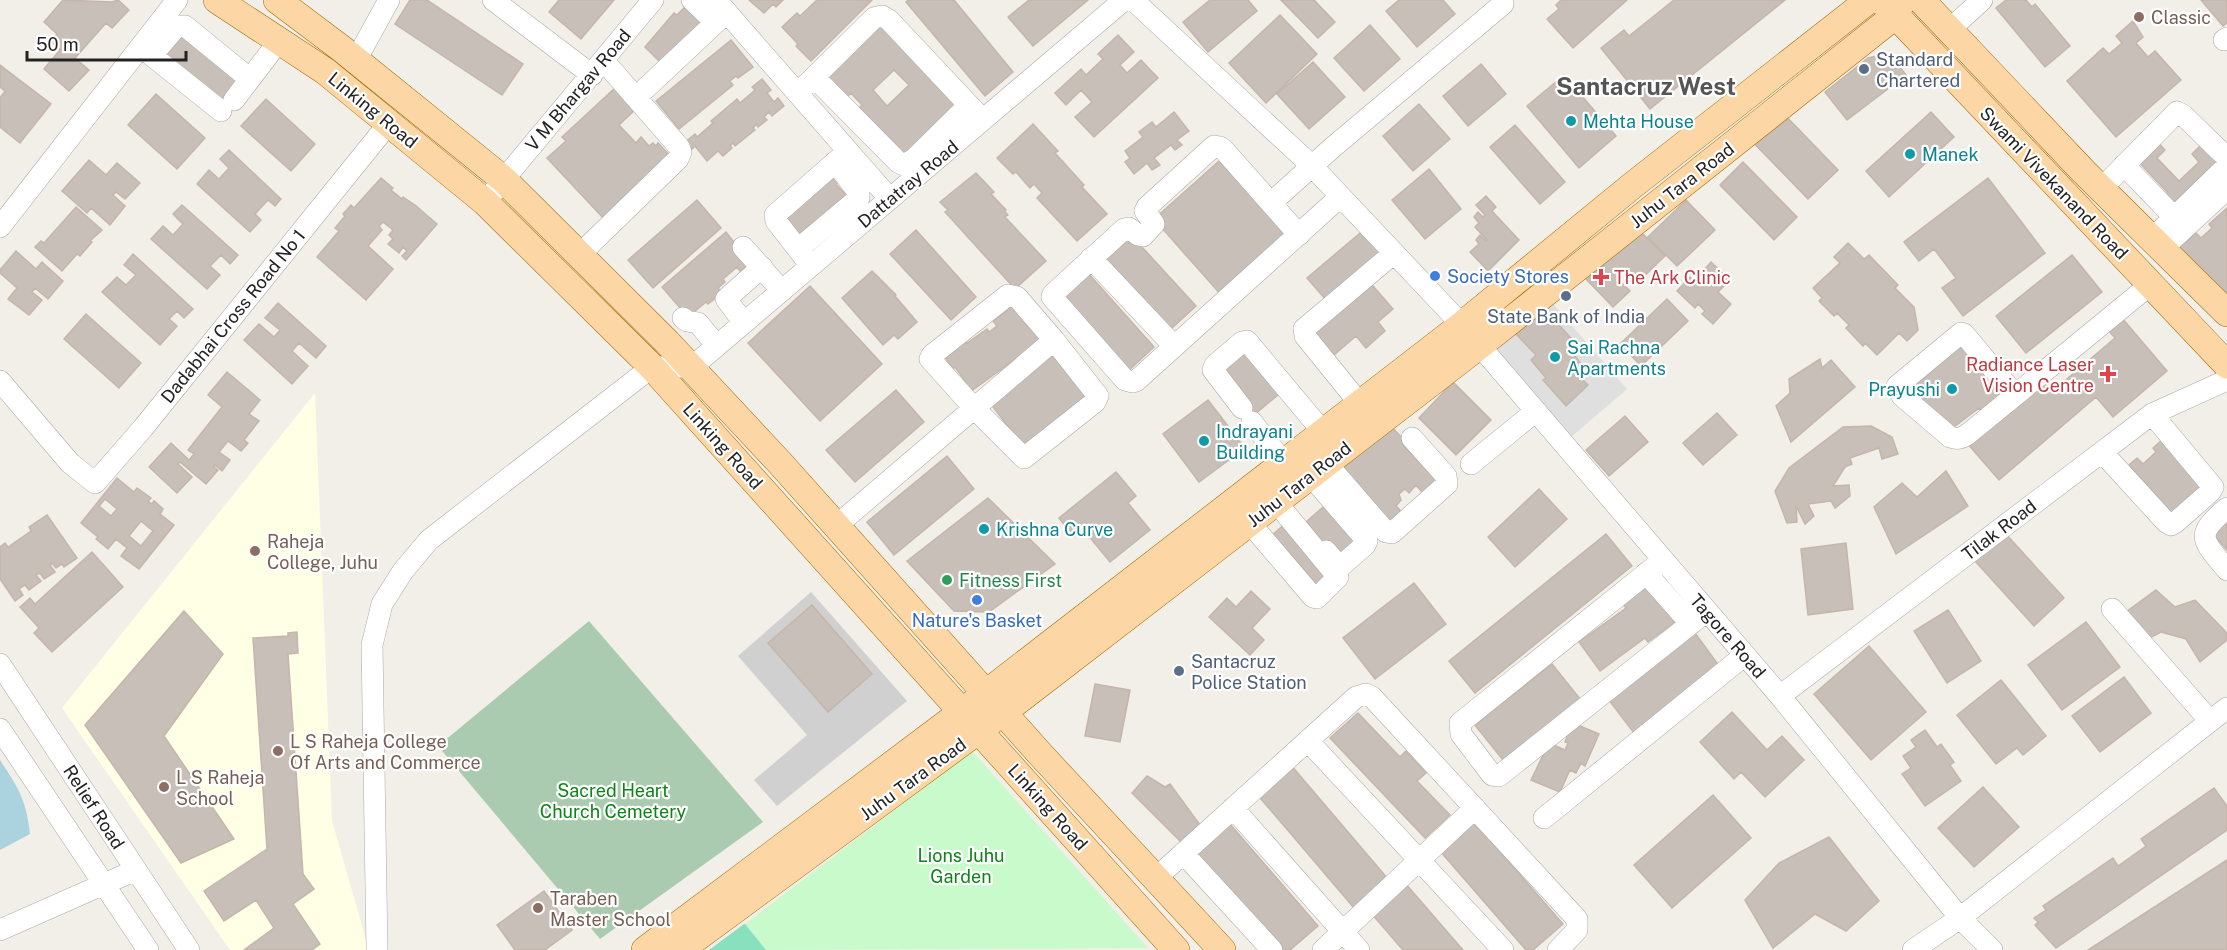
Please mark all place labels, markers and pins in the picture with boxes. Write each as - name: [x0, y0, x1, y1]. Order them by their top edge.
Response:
- place label: Classic: [2151, 7, 2211, 28]
- marker: Classic: [2132, 10, 2146, 24]
- place label: Standard Chartered: [1876, 49, 1960, 91]
- marker: Standard Chartered: [1857, 62, 1871, 76]
- place label: Mehta House: [1583, 111, 1694, 132]
- marker: Mehta House: [1564, 114, 1578, 128]
- place label: Manek: [1922, 144, 1979, 165]
- marker: Manek: [1903, 147, 1917, 161]
- place label: Society Stores: [1447, 266, 1569, 287]
- place label: The Ark Clinic: [1614, 267, 1731, 288]
- marker: The Ark Clinic: [1592, 268, 1610, 286]
- marker: Society Stores: [1428, 269, 1442, 283]
- marker: State Bank of India: [1559, 289, 1573, 303]
- place label: State Bank of India: [1487, 306, 1645, 327]
- place label: Sai Rachna Apartments: [1567, 337, 1666, 379]
- marker: Sai Rachna Apartments: [1548, 350, 1562, 364]
- place label: Radiance Laser Vision Centre: [1966, 354, 2094, 396]
- marker: Radiance Laser Vision Centre: [2099, 365, 2117, 383]
- place label: Prayushi: [1868, 379, 1940, 400]
- marker: Prayushi: [1945, 382, 1959, 396]
- place label: Indrayani Building: [1216, 421, 1293, 463]
- marker: Indrayani Building: [1197, 434, 1211, 448]
- place label: Krishna Curve: [996, 519, 1113, 540]
- marker: Krishna Curve: [977, 522, 991, 536]
- place label: Raheja College, Juhu: [267, 531, 378, 573]
- marker: Raheja College, Juhu: [248, 544, 262, 558]
- place label: Fitness First: [959, 570, 1062, 591]
- marker: Fitness First: [940, 573, 954, 587]
- marker: Nature's Basket: [970, 593, 984, 607]
- place label: Nature's Basket: [912, 610, 1042, 631]
- place label: Santacruz Police Station: [1191, 651, 1307, 693]
- marker: Santacruz Police Station: [1172, 664, 1186, 678]
- place label: L S Raheja College Of Arts and Commerce: [290, 731, 481, 773]
- marker: L S Raheja College Of Arts and Commerce: [271, 744, 285, 758]
- place label: L S Raheja School: [176, 767, 264, 809]
- marker: L S Raheja School: [157, 780, 171, 794]
- place label: Taraben Master School: [550, 888, 671, 930]
- marker: Taraben Master School: [531, 901, 545, 915]

